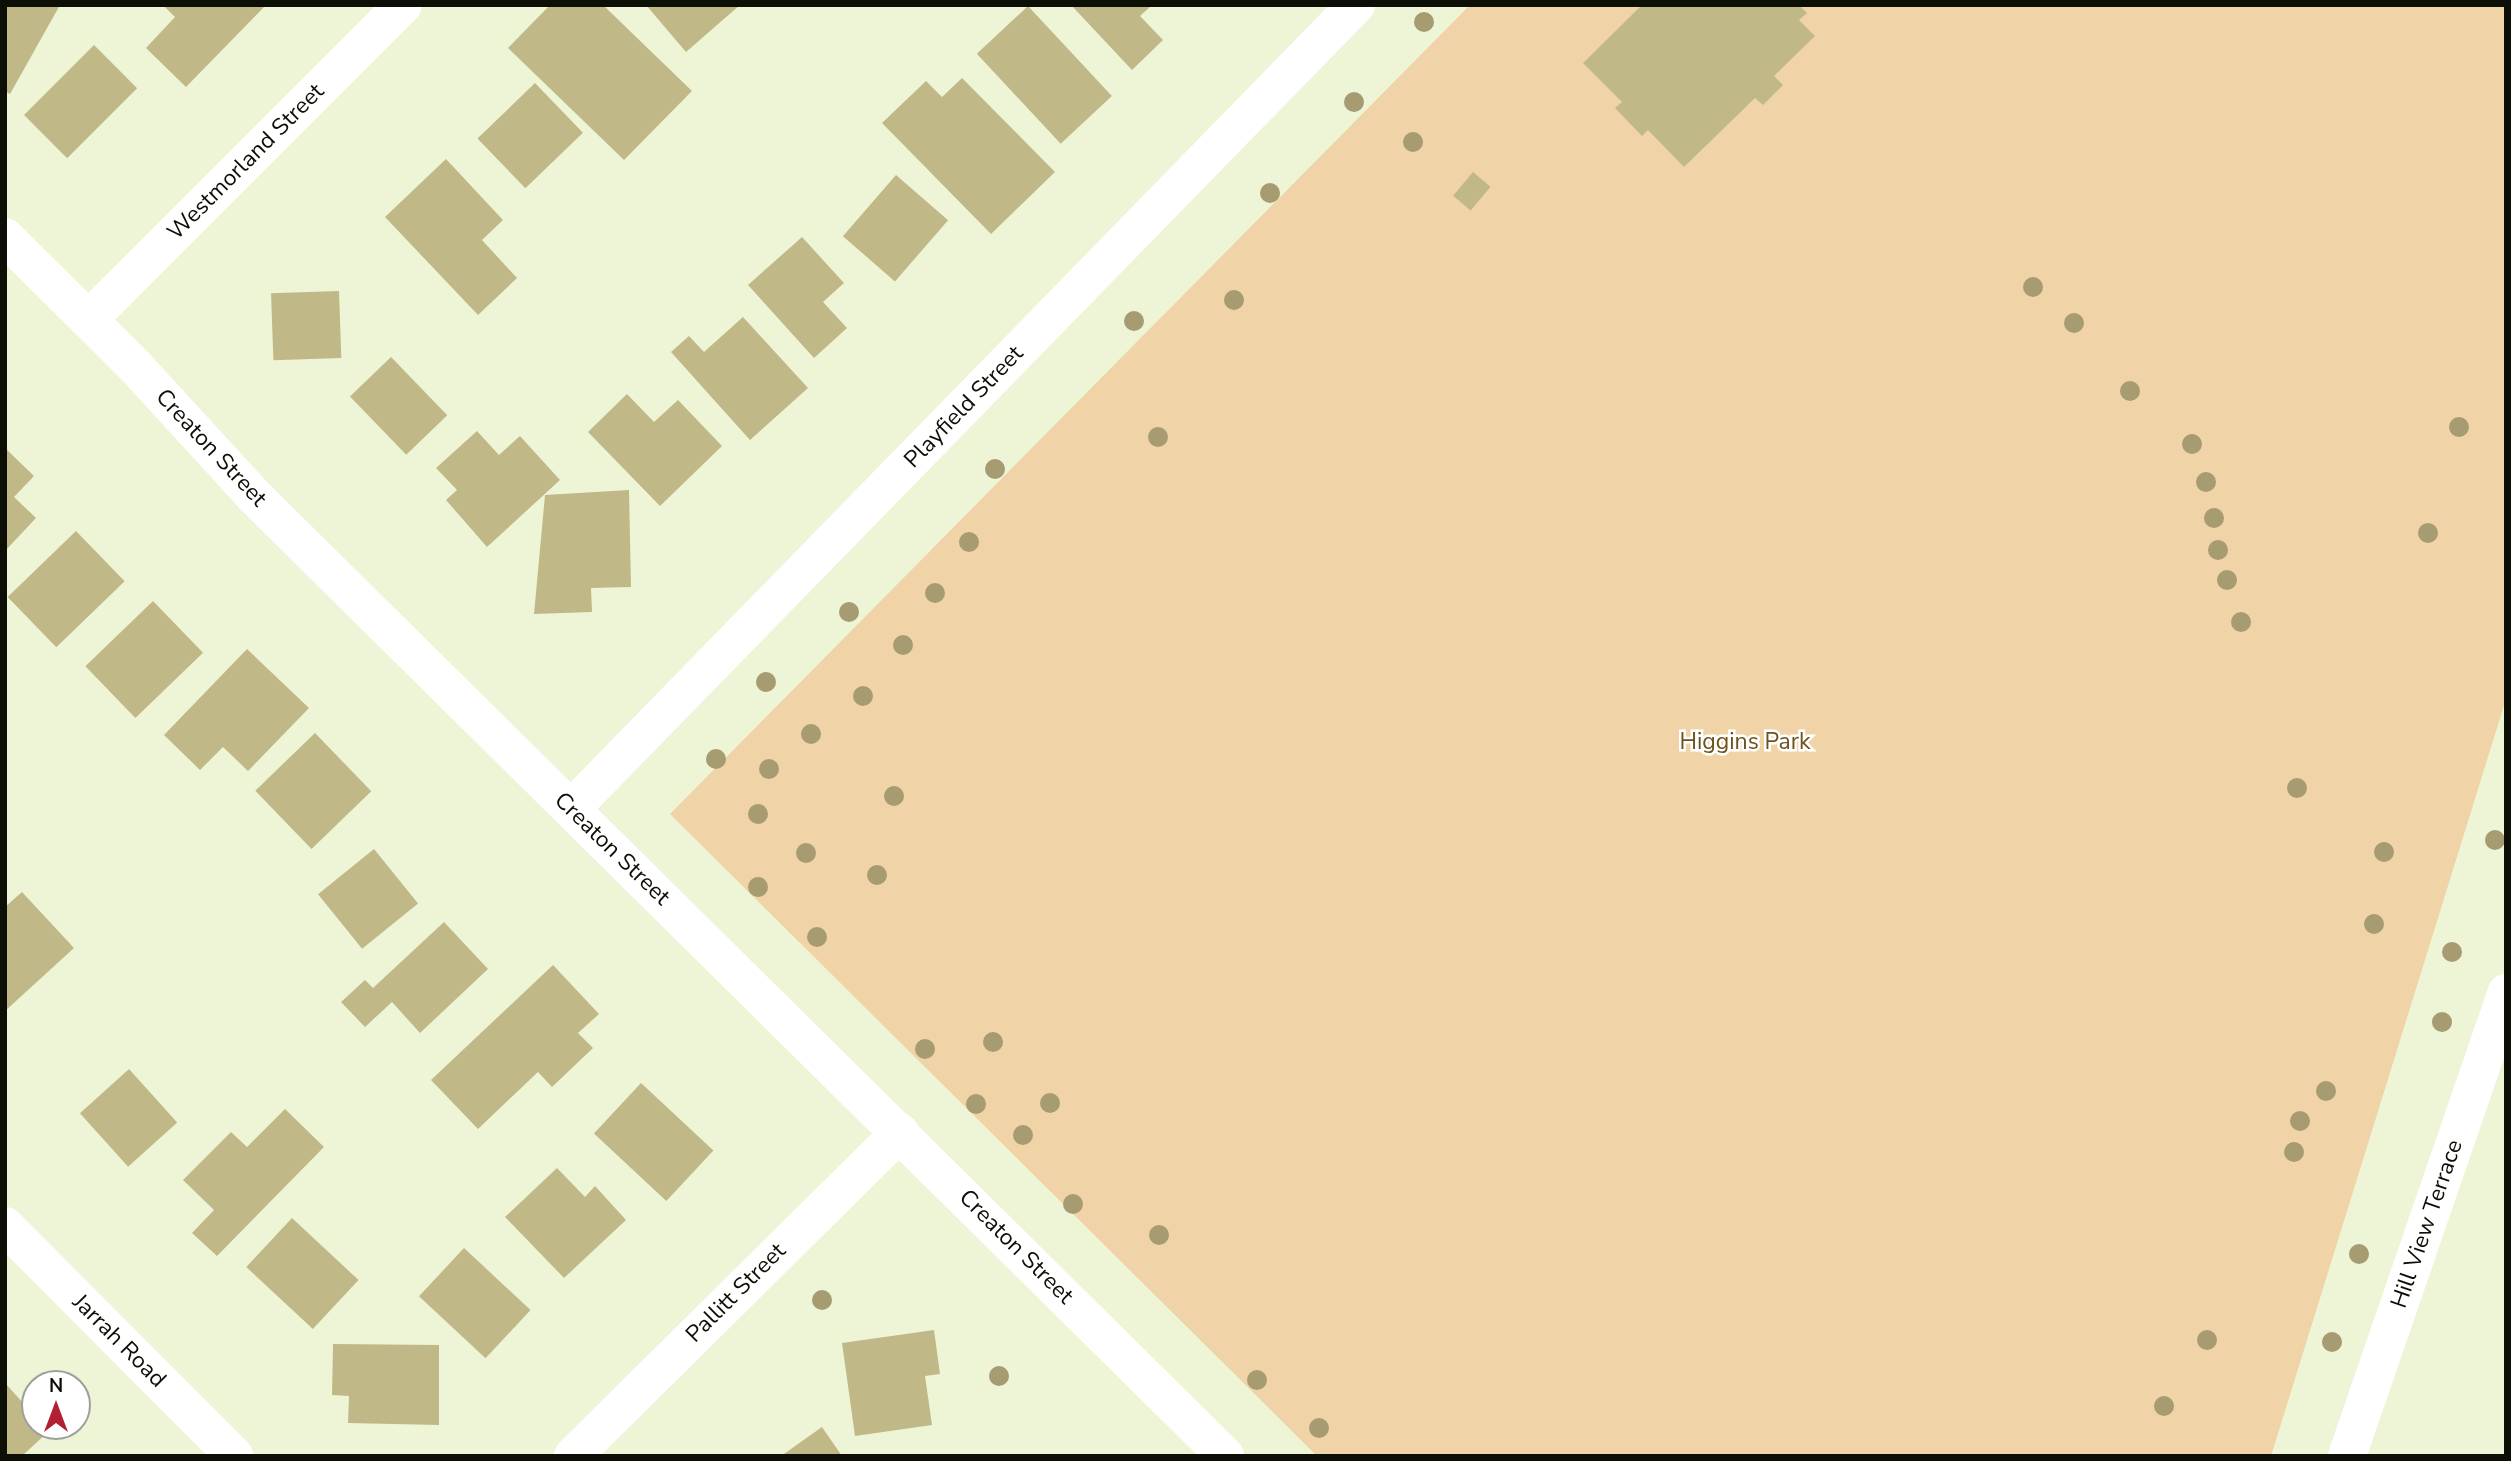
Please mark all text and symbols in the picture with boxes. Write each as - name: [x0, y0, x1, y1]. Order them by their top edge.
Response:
- street label: Westmorland Street: [162, 78, 330, 246]
- street label: Playfield Street: [899, 340, 1029, 474]
- street label: Creaton Street: [150, 384, 272, 512]
- park label: Higgins Park: [1679, 728, 1811, 756]
- street label: Creaton Street: [548, 787, 676, 911]
- street label: Hill View Terrace: [2385, 1136, 2469, 1312]
- street label: Creaton Street: [953, 1184, 1079, 1310]
- street label: Pallitt Street: [680, 1237, 792, 1349]
- street label: Jarrah Road: [67, 1289, 171, 1393]
- north arrow: [21, 1370, 91, 1440]
- text: N: [49, 1373, 63, 1399]

